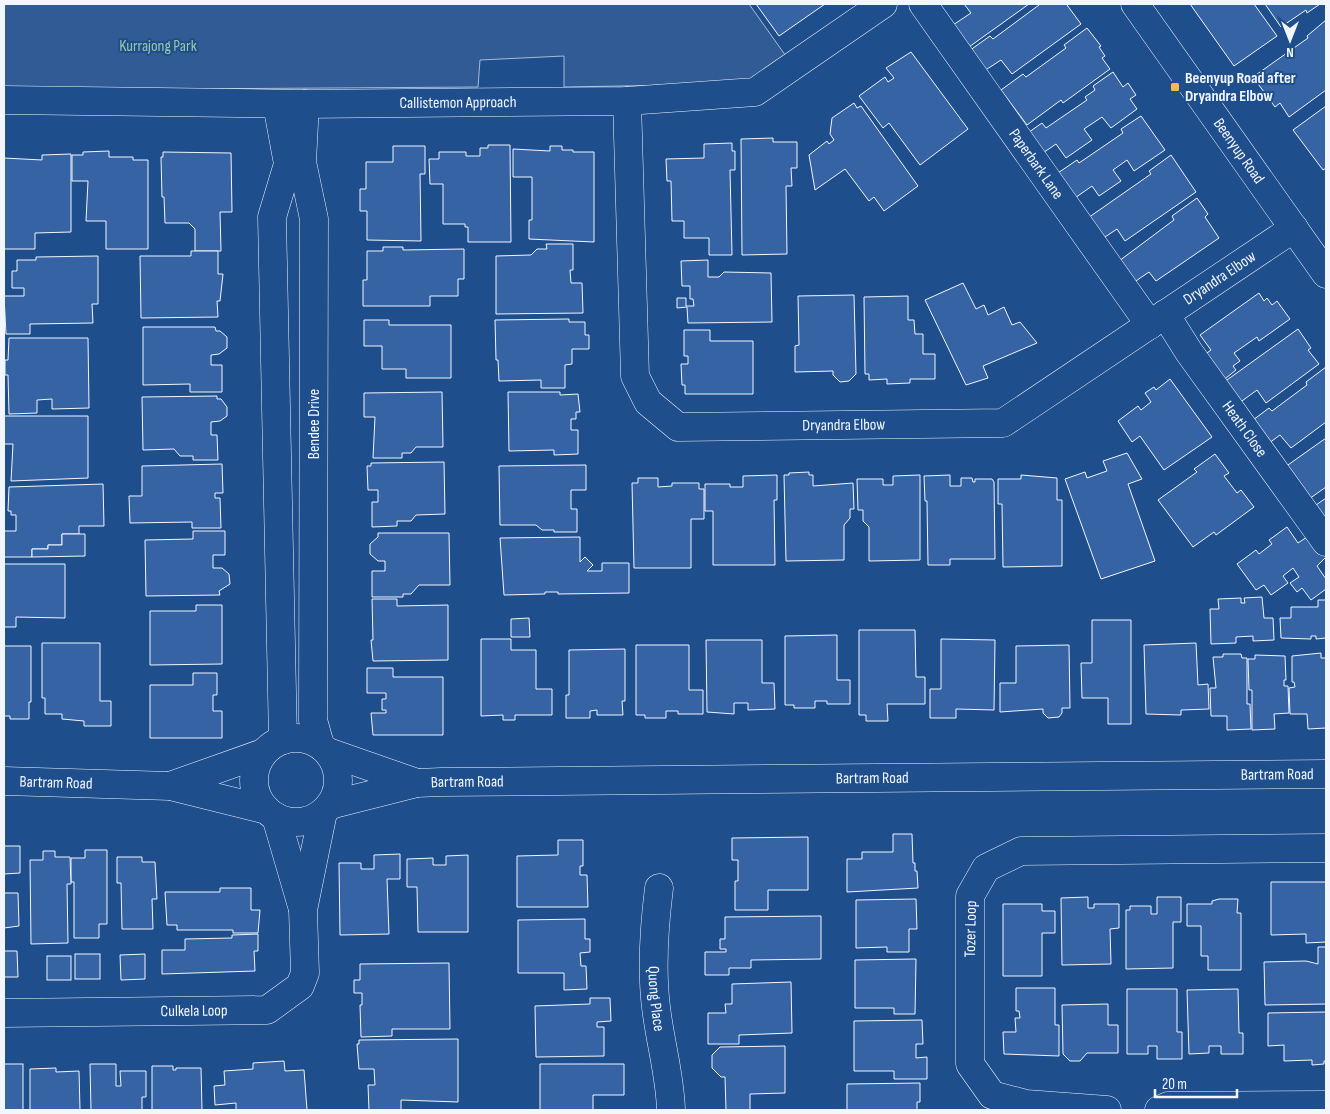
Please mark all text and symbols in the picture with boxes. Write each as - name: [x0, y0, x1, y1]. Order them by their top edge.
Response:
- north arrow: [1265, 15, 1315, 65]
- park label: Kurrajong Park: [119, 37, 197, 56]
- text: N: [1286, 44, 1294, 61]
- place label: Beenyup Road after Dryandra Elbow: [1185, 69, 1296, 106]
- marker: Beenyup Road after Dryandra Elbow: [1169, 81, 1181, 93]
- street label: Callistemon Approach: [399, 93, 517, 113]
- street label: Beenyup Road: [1209, 115, 1269, 187]
- street label: Paperbark Lane: [1005, 125, 1068, 203]
- street label: Dryandra Elbow: [1180, 247, 1259, 309]
- street label: Bendee Drive: [305, 389, 324, 459]
- street label: Heath Close: [1218, 397, 1271, 461]
- street label: Dryandra Elbow: [802, 415, 885, 435]
- street label: Bartram Road: [1241, 765, 1314, 784]
- street label: Bartram Road: [836, 768, 909, 788]
- street label: Bartram Road: [19, 772, 93, 793]
- street label: Bartram Road: [430, 772, 504, 792]
- street label: Tozer Loop: [961, 900, 981, 958]
- street label: Quong Place: [644, 966, 669, 1033]
- street label: Culkela Loop: [160, 1001, 228, 1021]
- scale bar: [1155, 1066, 1238, 1098]
- text: 20 m: [1162, 1075, 1187, 1094]

